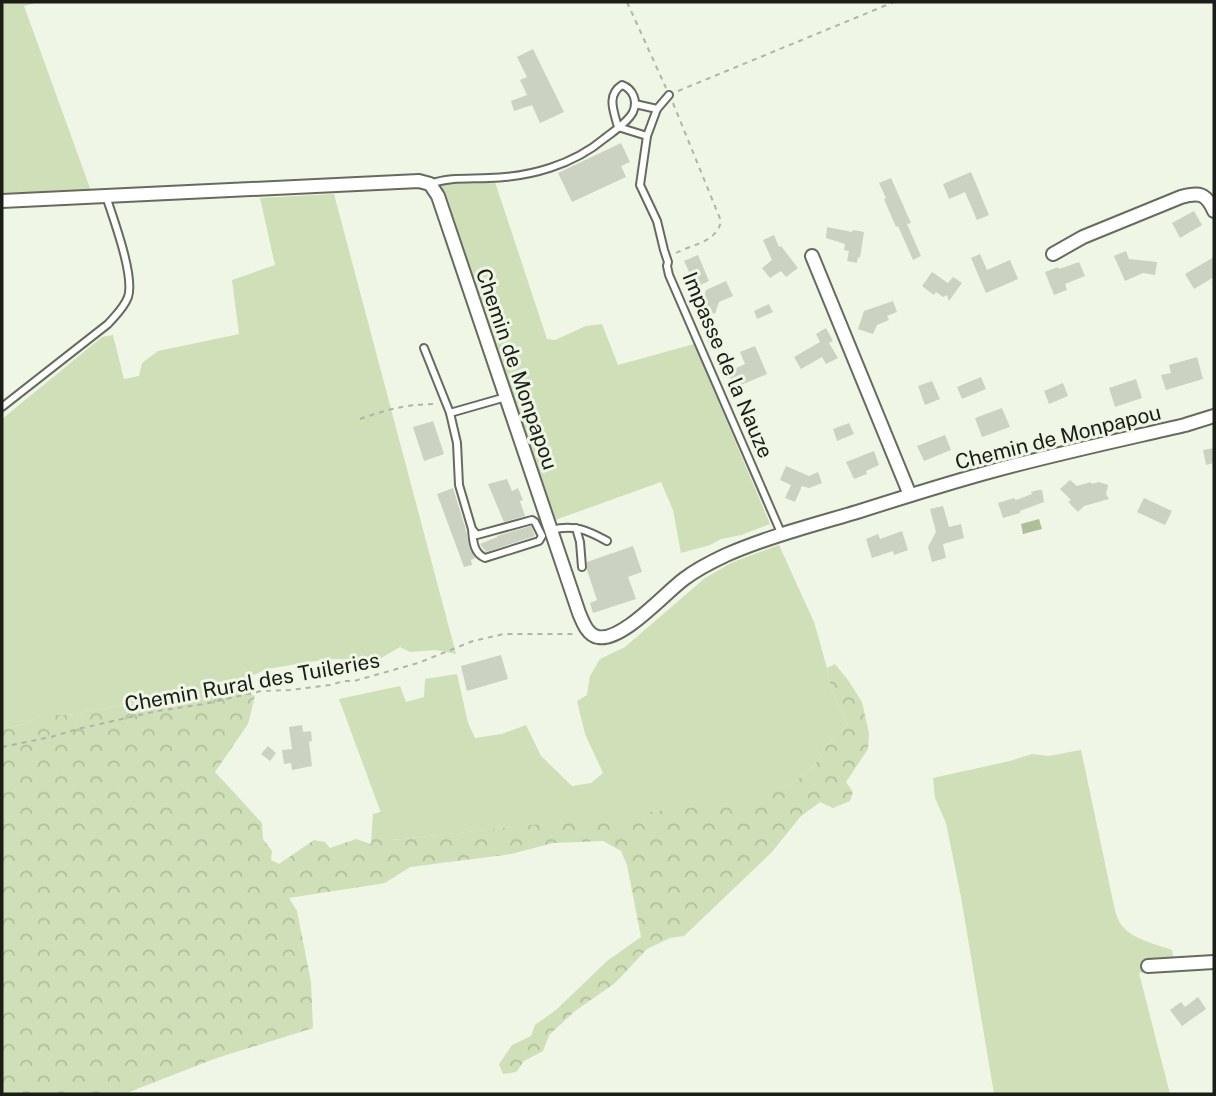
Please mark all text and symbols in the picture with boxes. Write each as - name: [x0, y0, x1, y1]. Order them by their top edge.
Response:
- street label: Chemin de Monpapou: [471, 265, 563, 473]
- street label: Impasse de la Nauze: [677, 268, 779, 462]
- street label: Chemin de Monpapou: [952, 399, 1164, 475]
- street label: Chemin Rural des Tuileries: [122, 647, 382, 717]

